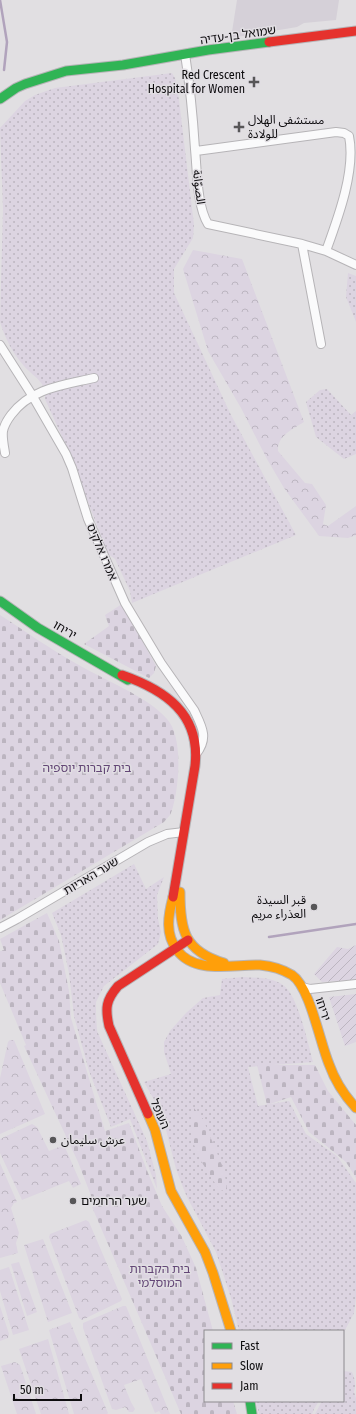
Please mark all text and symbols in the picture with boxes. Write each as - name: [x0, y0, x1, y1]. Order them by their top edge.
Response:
- street label: שמואל בן-עדיה: [199, 23, 277, 47]
- place label: Red Crescent Hospital for Women: [148, 68, 245, 96]
- marker: Red Crescent Hospital for Women: [248, 76, 260, 88]
- place label: مستشفى الهلال للولادة: [248, 113, 324, 141]
- marker: مستشفى الهلال للولادة: [233, 121, 245, 133]
- street label: الصوّانة: [190, 169, 208, 205]
- street label: אמרו אלקיס: [84, 521, 120, 583]
- street label: יריחו: [51, 618, 79, 642]
- park label: בית קברות יוספיה: [43, 761, 132, 775]
- street label: שער האריות: [61, 854, 121, 898]
- place label: قبر السيدة العذراء مريم: [252, 893, 306, 923]
- marker: قبر السيدة العذراء مريم: [309, 902, 319, 912]
- street label: יריחו: [312, 995, 334, 1023]
- street label: העופל: [147, 1097, 173, 1131]
- place label: عرش سليمان: [61, 1133, 125, 1147]
- marker: عرش سليمان: [48, 1135, 58, 1145]
- place label: שער הרחמים: [81, 1194, 147, 1208]
- marker: שער הרחמים: [68, 1196, 78, 1206]
- park label: בית הקברות המוסלמי: [130, 1262, 191, 1290]
- legend: [204, 1330, 344, 1402]
- text: Fast: [240, 1339, 259, 1353]
- text: Slow: [240, 1359, 263, 1373]
- scale bar: [14, 1376, 81, 1402]
- text: Jam: [240, 1379, 258, 1393]
- text: 50 m: [20, 1383, 44, 1397]

